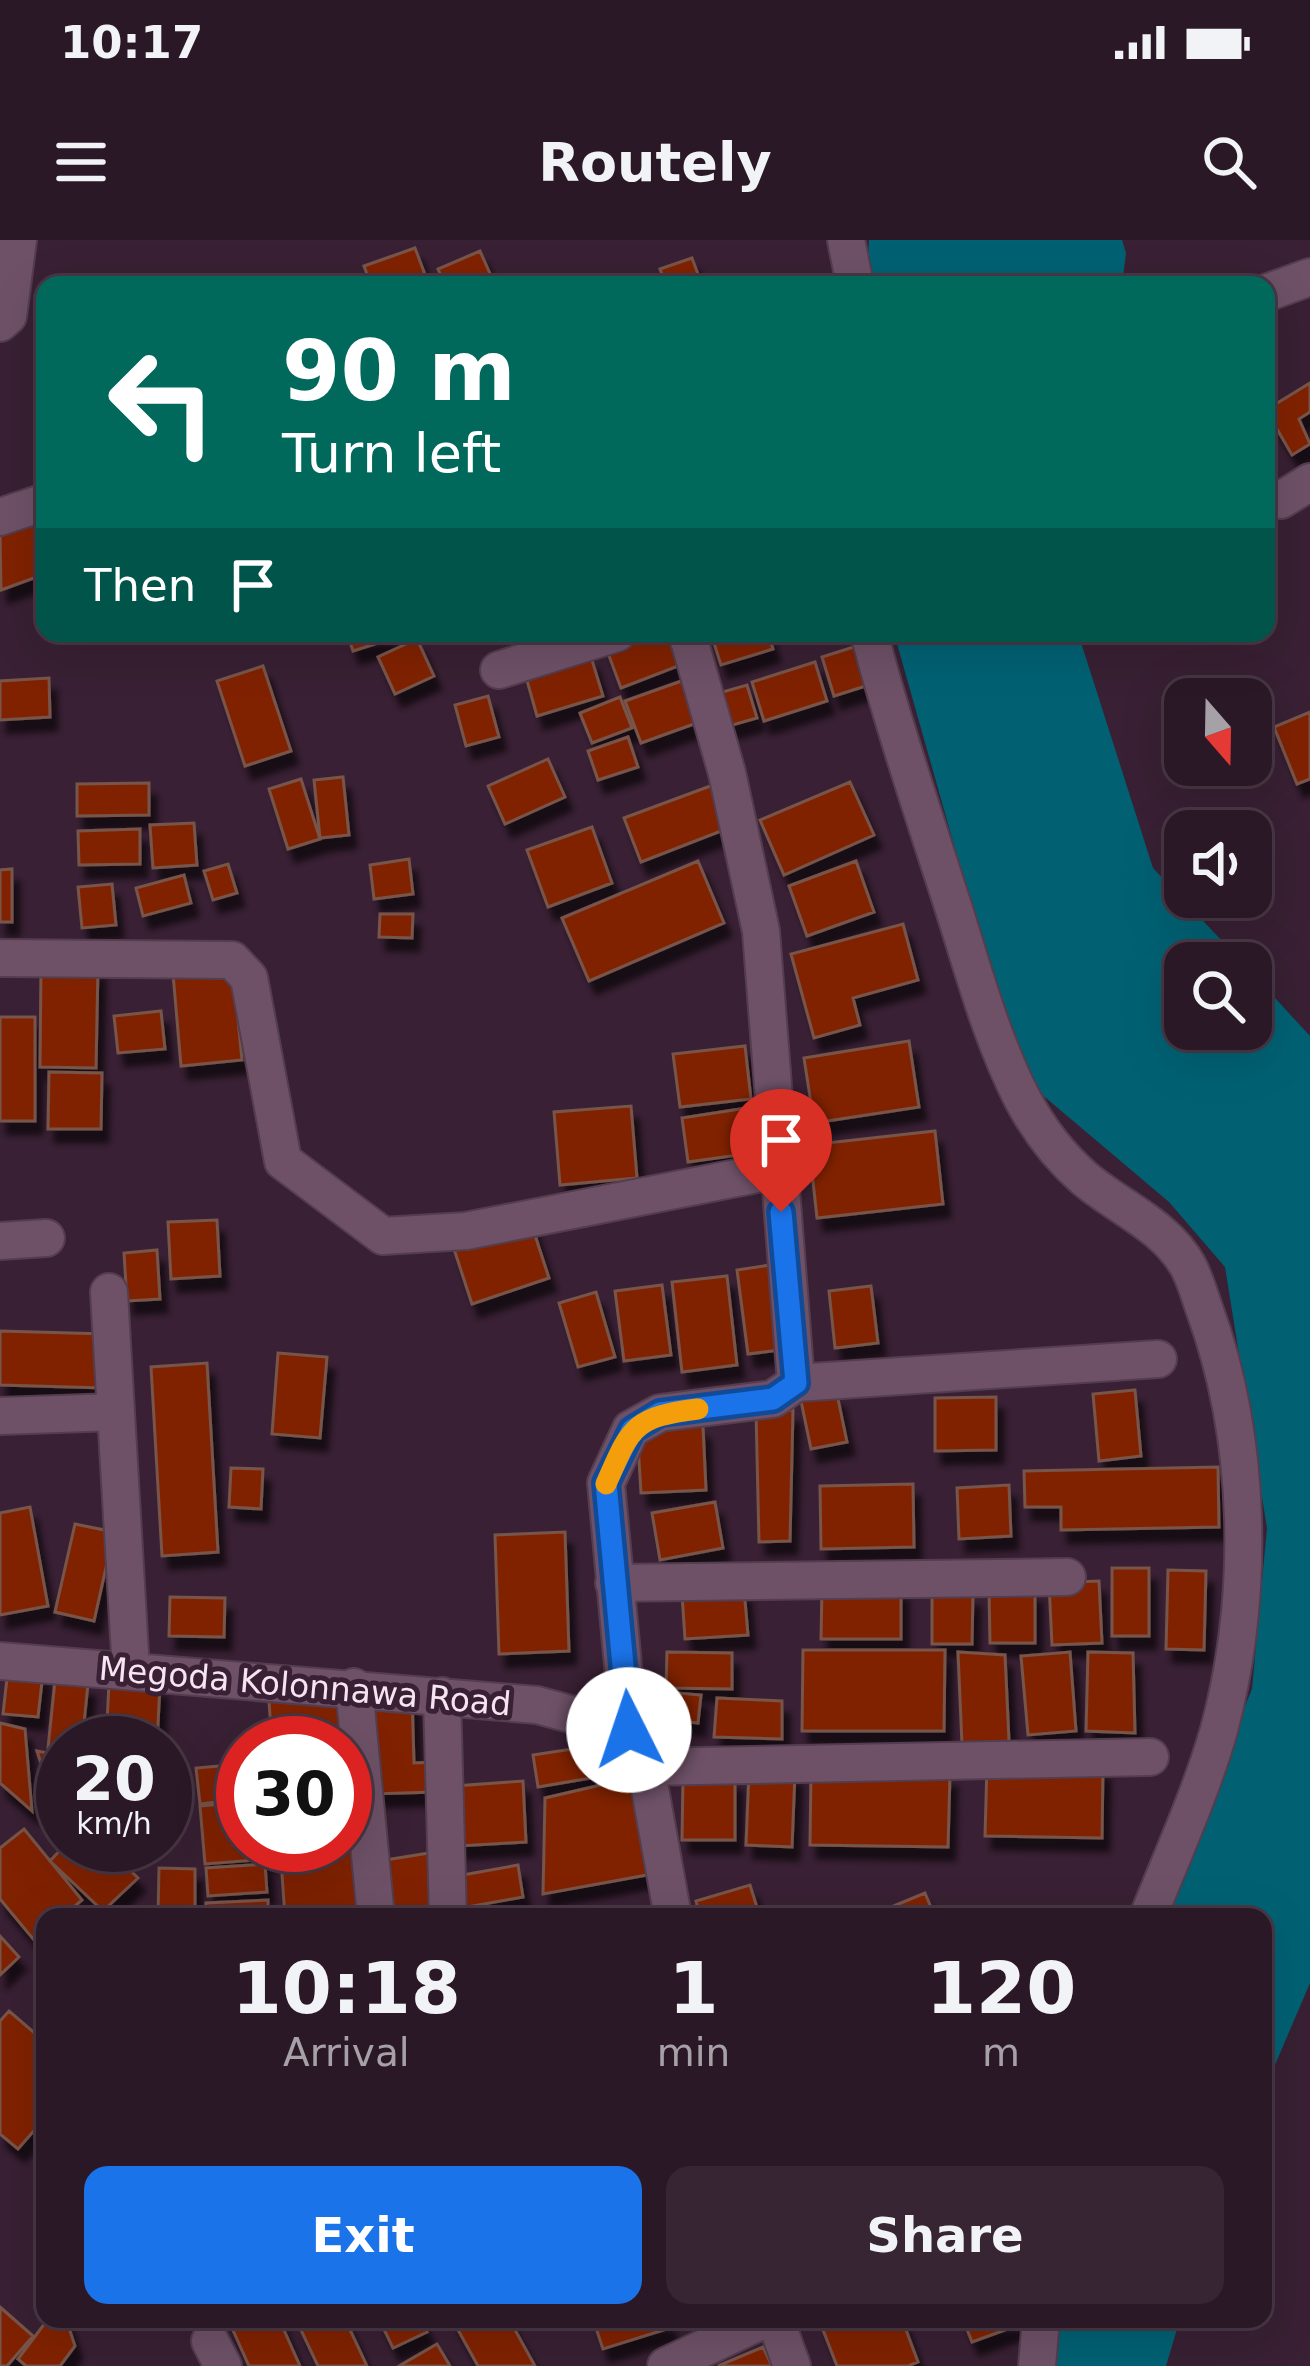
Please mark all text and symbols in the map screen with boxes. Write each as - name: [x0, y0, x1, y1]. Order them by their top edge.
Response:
- text: 10:17: [60, 16, 203, 69]
- icon: menu: [48, 129, 114, 195]
- icon: search: [1196, 129, 1262, 195]
- text: Routely: [538, 131, 772, 194]
- text: 90 m: [282, 322, 516, 420]
- icon: left: [84, 324, 240, 480]
- text: Turn left: [282, 422, 501, 485]
- icon: arrive: [220, 552, 286, 618]
- text: Then: [84, 559, 196, 612]
- north arrow: [1164, 678, 1272, 786]
- map controls: [1164, 678, 1272, 1050]
- button: sound: [1164, 810, 1272, 918]
- button: search: [1164, 942, 1272, 1050]
- pin: [730, 1089, 832, 1212]
- icon: arrive: [748, 1107, 814, 1173]
- street label: Megoda Kolonnawa Road: [97, 1649, 513, 1723]
- position arrow: [566, 1667, 692, 1793]
- speed limit sign: 30: [216, 1716, 372, 1872]
- text: 20: [72, 1744, 156, 1814]
- text: km/h: [76, 1806, 152, 1841]
- text: 10:18: [232, 1946, 461, 2030]
- text: 1: [668, 1946, 718, 2030]
- text: 120: [926, 1946, 1076, 2030]
- text: Arrival: [283, 2030, 410, 2075]
- text: min: [657, 2030, 730, 2075]
- text: m: [982, 2030, 1020, 2075]
- button: Exit: [84, 2166, 642, 2304]
- button: Share: [666, 2166, 1224, 2304]

